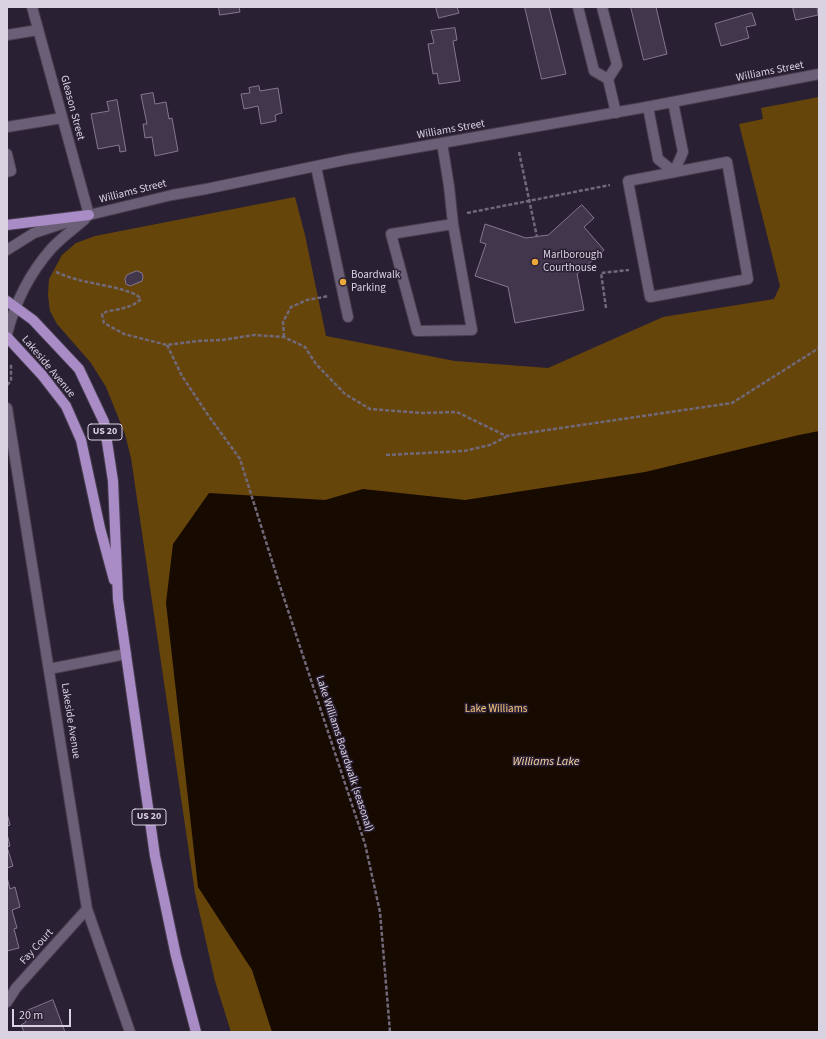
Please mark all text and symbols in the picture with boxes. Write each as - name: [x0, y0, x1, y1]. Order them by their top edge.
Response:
- street label: Williams Street: [735, 59, 805, 85]
- street label: Gleason Street: [57, 74, 87, 142]
- street label: Williams Street: [416, 118, 486, 142]
- street label: Williams Street: [98, 177, 168, 207]
- place label: Marlborough Courthouse: [543, 249, 602, 275]
- marker: Marlborough Courthouse: [530, 257, 540, 267]
- place label: Boardwalk Parking: [351, 269, 400, 295]
- marker: Boardwalk Parking: [338, 277, 348, 287]
- street label: Lakeside Avenue: [18, 333, 78, 401]
- road number: US 20: [88, 424, 122, 440]
- street label: Lake Williams Boardwalk (seasonal): [312, 674, 376, 834]
- street label: Lakeside Avenue: [57, 682, 83, 760]
- park label: Lake Williams: [465, 703, 527, 717]
- water label: Williams Lake: [512, 755, 580, 769]
- road number: US 20: [132, 809, 166, 825]
- street label: Fay Court: [17, 926, 57, 968]
- scale bar: [14, 1001, 73, 1027]
- text: 20 m: [19, 1007, 43, 1024]

